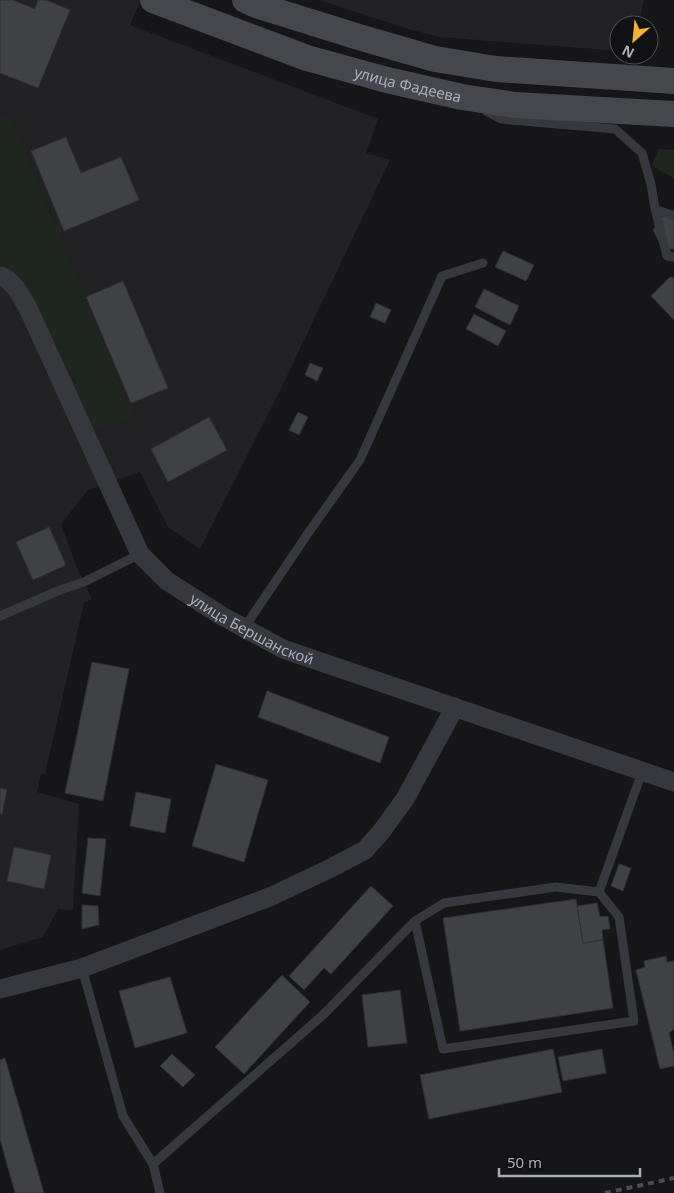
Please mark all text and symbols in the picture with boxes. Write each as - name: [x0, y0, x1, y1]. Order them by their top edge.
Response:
- north arrow: [609, 15, 659, 65]
- text: N: [618, 41, 637, 63]
- street label: улица Фадеева: [352, 62, 464, 107]
- street label: улица Бершанской: [186, 588, 317, 669]
- scale bar: [499, 1146, 640, 1178]
- text: 50 m: [507, 1152, 542, 1172]

